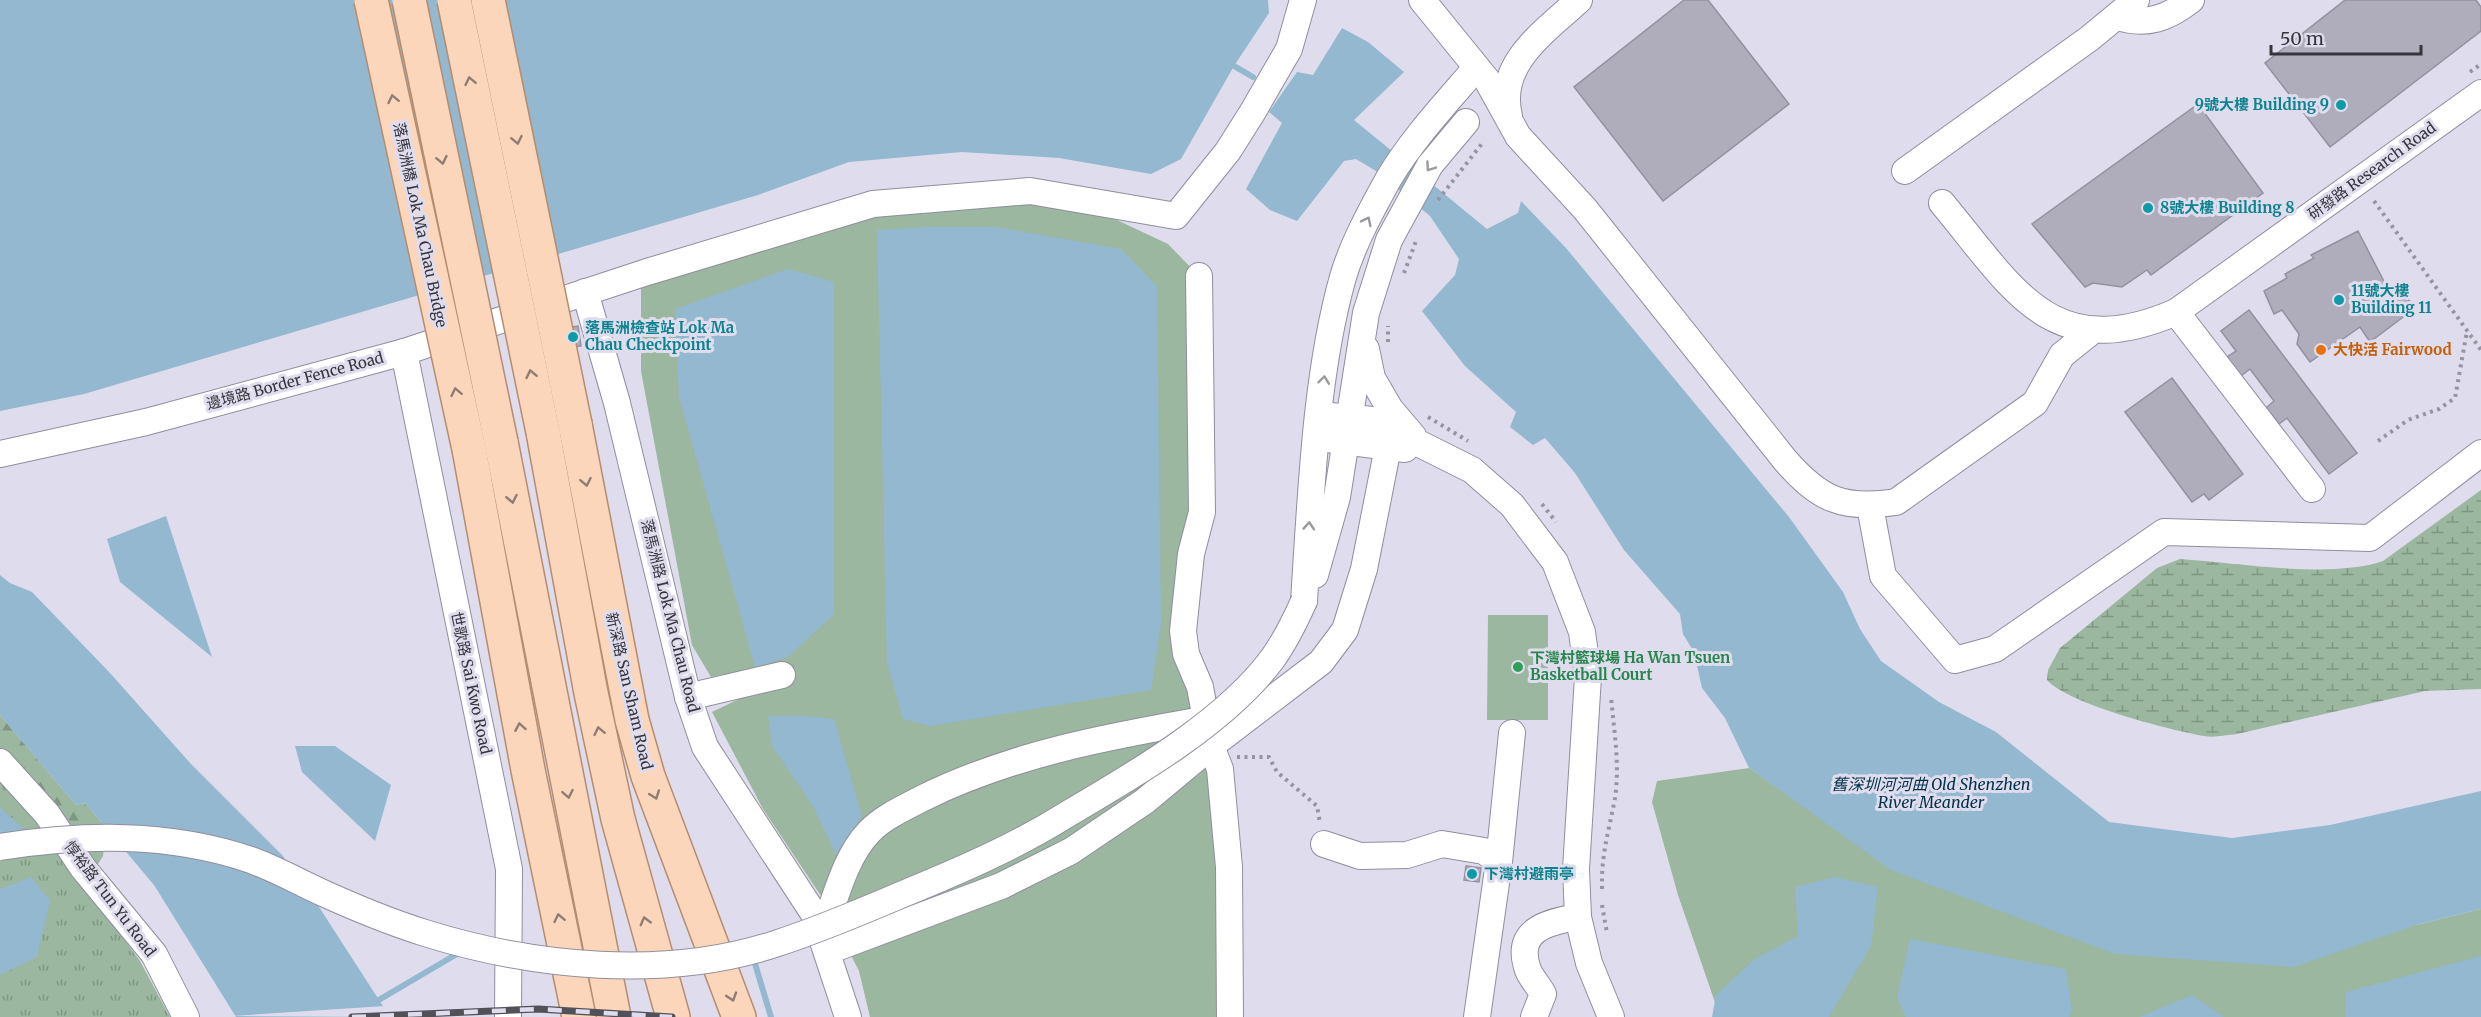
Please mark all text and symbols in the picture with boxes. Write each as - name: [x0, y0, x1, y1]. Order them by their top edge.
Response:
- scale bar: [2271, 18, 2421, 56]
- text: 50 m: [2280, 27, 2324, 50]
- one-way arrow: [464, 76, 477, 86]
- one-way arrow: [387, 94, 400, 104]
- place label: 9號大樓 Building 9: [2195, 95, 2329, 114]
- marker: 9號大樓 Building 9: [2334, 98, 2348, 112]
- street label: 研發路 Research Road: [2304, 118, 2439, 223]
- street label: 落馬洲橋 Lok Ma Chau Bridge: [389, 121, 452, 329]
- one-way arrow: [510, 134, 523, 144]
- one-way arrow: [435, 155, 448, 165]
- one-way arrow: [1426, 161, 1437, 172]
- place label: 8號大樓 Building 8: [2160, 198, 2295, 217]
- marker: 8號大樓 Building 8: [2141, 201, 2155, 215]
- one-way arrow: [1359, 217, 1371, 228]
- place label: 11號大樓 Building 11: [2351, 281, 2432, 317]
- marker: 11號大樓 Building 11: [2332, 293, 2346, 307]
- place label: 落馬洲檢查站 Lok Ma Chau Checkpoint: [585, 318, 735, 354]
- marker: 落馬洲檢查站 Lok Ma Chau Checkpoint: [566, 330, 580, 344]
- place label: 大快活 Fairwood: [2333, 340, 2452, 359]
- marker: 大快活 Fairwood: [2314, 343, 2328, 357]
- street label: 邊境路 Border Fence Road: [204, 348, 386, 413]
- one-way arrow: [525, 370, 538, 380]
- one-way arrow: [1317, 375, 1329, 384]
- one-way arrow: [450, 387, 463, 397]
- one-way arrow: [579, 476, 592, 486]
- one-way arrow: [505, 494, 518, 504]
- street label: 落馬洲路 Lok Ma Chau Road: [637, 517, 704, 714]
- one-way arrow: [1302, 521, 1315, 530]
- street label: 世歌路 Sai Kwo Road: [447, 610, 496, 756]
- street label: 新深路 San Sham Road: [602, 610, 657, 771]
- place label: 下灣村籃球場 Ha Wan Tsuen Basketball Court: [1530, 648, 1730, 684]
- marker: 下灣村籃球場 Ha Wan Tsuen Basketball Court: [1511, 660, 1525, 674]
- one-way arrow: [514, 723, 527, 733]
- one-way arrow: [594, 726, 607, 736]
- water label: 舊深圳河河曲 Old Shenzhen River Meander: [1832, 774, 2030, 812]
- one-way arrow: [561, 788, 574, 798]
- one-way arrow: [648, 789, 661, 799]
- street label: 惇裕路 Tun Yu Road: [61, 837, 160, 960]
- place label: 下灣村避雨亭: [1484, 864, 1574, 883]
- marker: 下灣村避雨亭: [1465, 867, 1479, 881]
- one-way arrow: [553, 914, 566, 924]
- one-way arrow: [640, 916, 653, 926]
- one-way arrow: [724, 991, 737, 1001]

